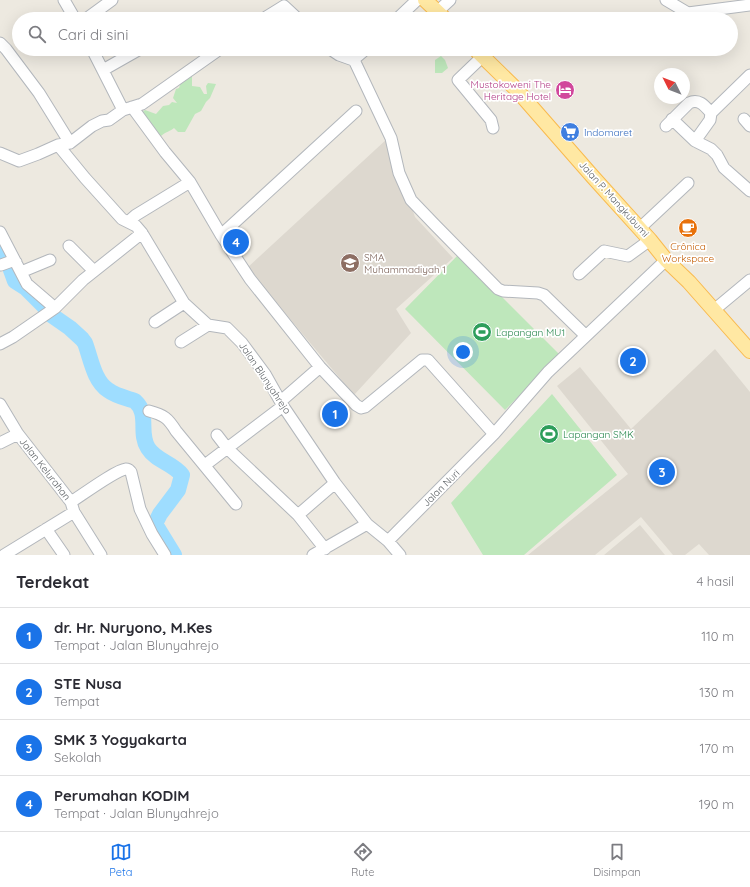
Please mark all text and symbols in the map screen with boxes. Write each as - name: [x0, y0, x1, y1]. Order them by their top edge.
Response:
- search box: [12, 12, 738, 56]
- icon: search: [26, 23, 48, 45]
- text: Cari di sini: [58, 25, 129, 44]
- north arrow: [654, 68, 690, 104]
- place label: Mustokoweni The Heritage Hotel: [471, 78, 551, 103]
- hotel icon: Mustokoweni The Heritage Hotel: [554, 79, 576, 101]
- supermarket icon: Indomaret: [559, 121, 581, 143]
- place label: Indomaret: [584, 126, 633, 139]
- street label: Jalan P. Mangkubumi: [576, 158, 652, 240]
- cafe icon: Crônica Workspace: [677, 217, 699, 239]
- pin: 4: [223, 227, 249, 257]
- place label: Crônica Workspace: [662, 240, 715, 265]
- place label: SMA Muhammadiyah 1: [364, 251, 446, 276]
- school or university icon: SMA Muhammadiyah 1: [339, 252, 361, 274]
- sports icon: Lapangan MU1: [471, 321, 493, 343]
- place label: Lapangan MU1: [496, 326, 565, 339]
- street label: Jalan Blunyahrejo: [236, 339, 294, 417]
- your location: [453, 342, 473, 362]
- pin: 2: [620, 346, 646, 376]
- pin: 1: [322, 399, 348, 429]
- sports icon: Lapangan SMK: [538, 423, 560, 445]
- place label: Lapangan SMK: [563, 428, 634, 441]
- street label: Jalan Kelurahan: [16, 435, 74, 503]
- pin: 3: [649, 457, 675, 487]
- street label: Jalan Nuri: [420, 467, 462, 509]
- text: Terdekat: [16, 571, 90, 592]
- text: 4 hasil: [696, 573, 734, 589]
- text: dr. Hr. Nuryono, M.Kes: [54, 618, 212, 637]
- text: 1: [26, 628, 32, 644]
- text: 110 m: [701, 628, 734, 644]
- text: Tempat · Jalan Blunyahrejo: [54, 637, 219, 653]
- text: STE Nusa: [54, 674, 122, 693]
- text: 2: [25, 684, 33, 700]
- text: 130 m: [699, 684, 734, 700]
- text: Tempat: [54, 693, 100, 709]
- text: SMK 3 Yogyakarta: [54, 730, 187, 749]
- text: 3: [26, 740, 32, 756]
- text: 170 m: [699, 740, 734, 756]
- text: Sekolah: [54, 749, 101, 765]
- text: Perumahan KODIM: [54, 786, 190, 805]
- text: 4: [25, 796, 33, 812]
- text: 190 m: [699, 796, 734, 812]
- text: Tempat · Jalan Blunyahrejo: [54, 805, 219, 821]
- tab: Peta: [109, 841, 132, 879]
- tab: Rute: [351, 841, 374, 879]
- tab: Disimpan: [593, 841, 641, 879]

